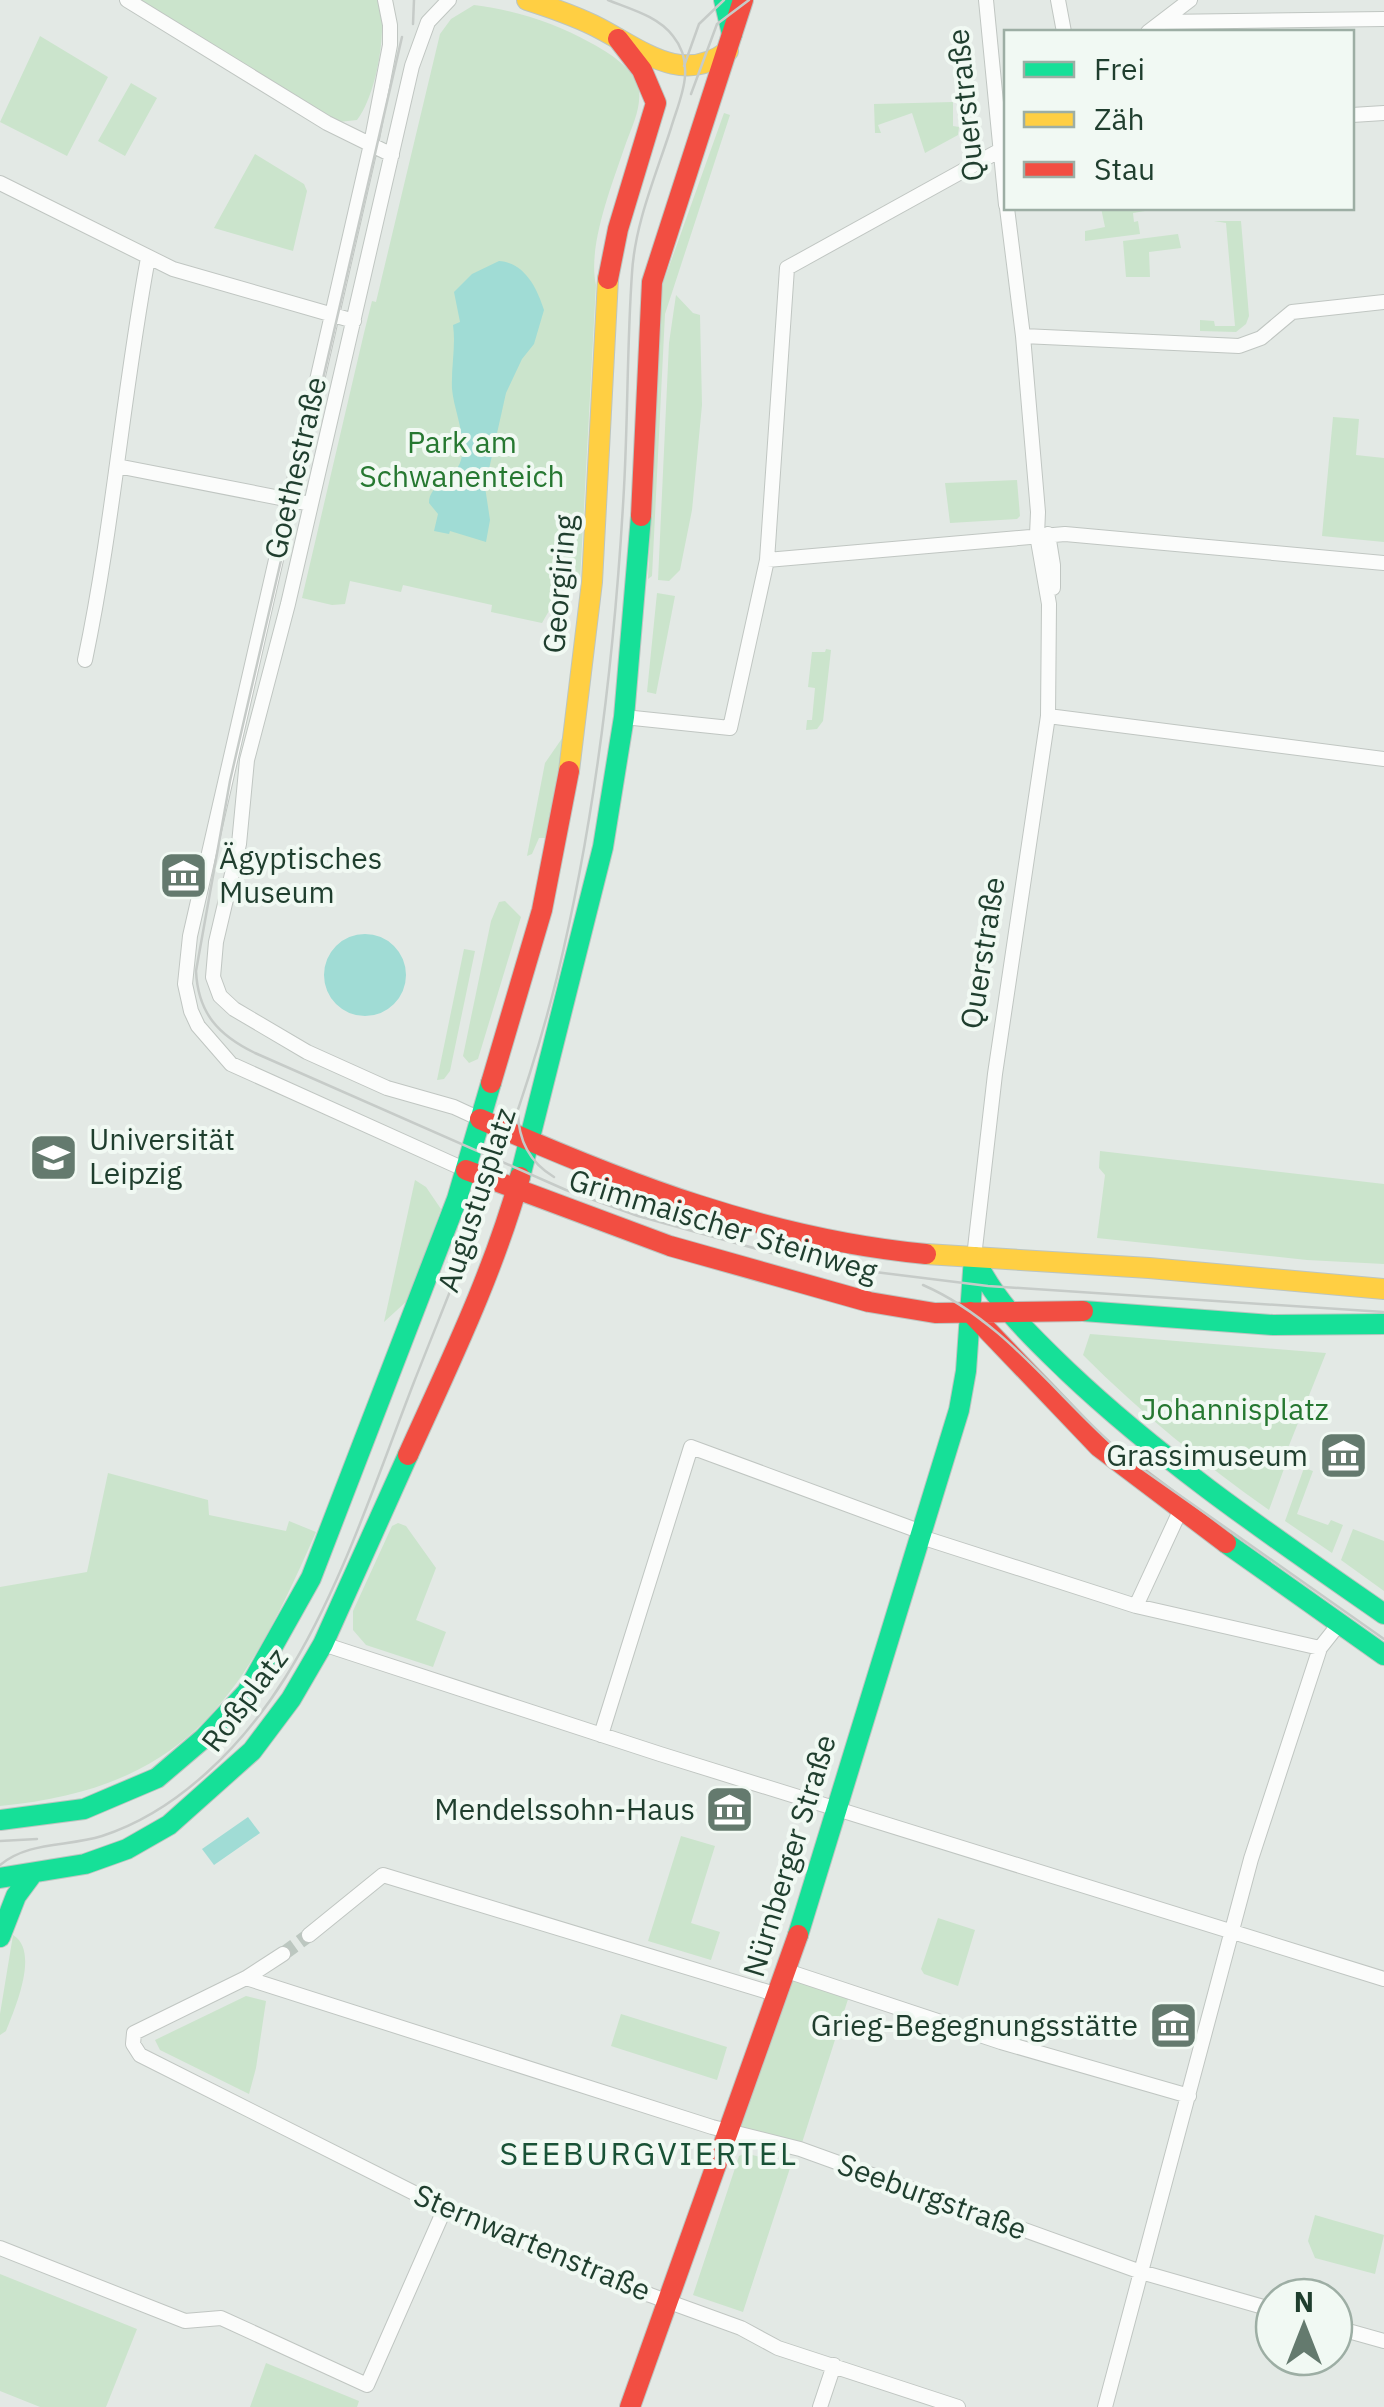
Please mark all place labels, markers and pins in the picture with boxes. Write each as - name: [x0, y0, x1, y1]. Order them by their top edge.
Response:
- place label: Ägyptisches Museum: [219, 838, 382, 911]
- museum icon: Ägyptisches Museum: [158, 850, 210, 902]
- place label: Universität Leipzig: [89, 1119, 235, 1192]
- school or university icon: Universität Leipzig: [28, 1131, 80, 1183]
- museum icon: Grassimuseum: [1317, 1430, 1369, 1482]
- place label: Grassimuseum: [1106, 1435, 1308, 1474]
- museum icon: Mendelssohn-Haus: [704, 1784, 756, 1836]
- place label: Mendelssohn-Haus: [434, 1789, 695, 1828]
- museum icon: Grieg-Begegnungsstätte: [1147, 2000, 1199, 2052]
- place label: Grieg-Begegnungsstätte: [811, 2005, 1138, 2044]

